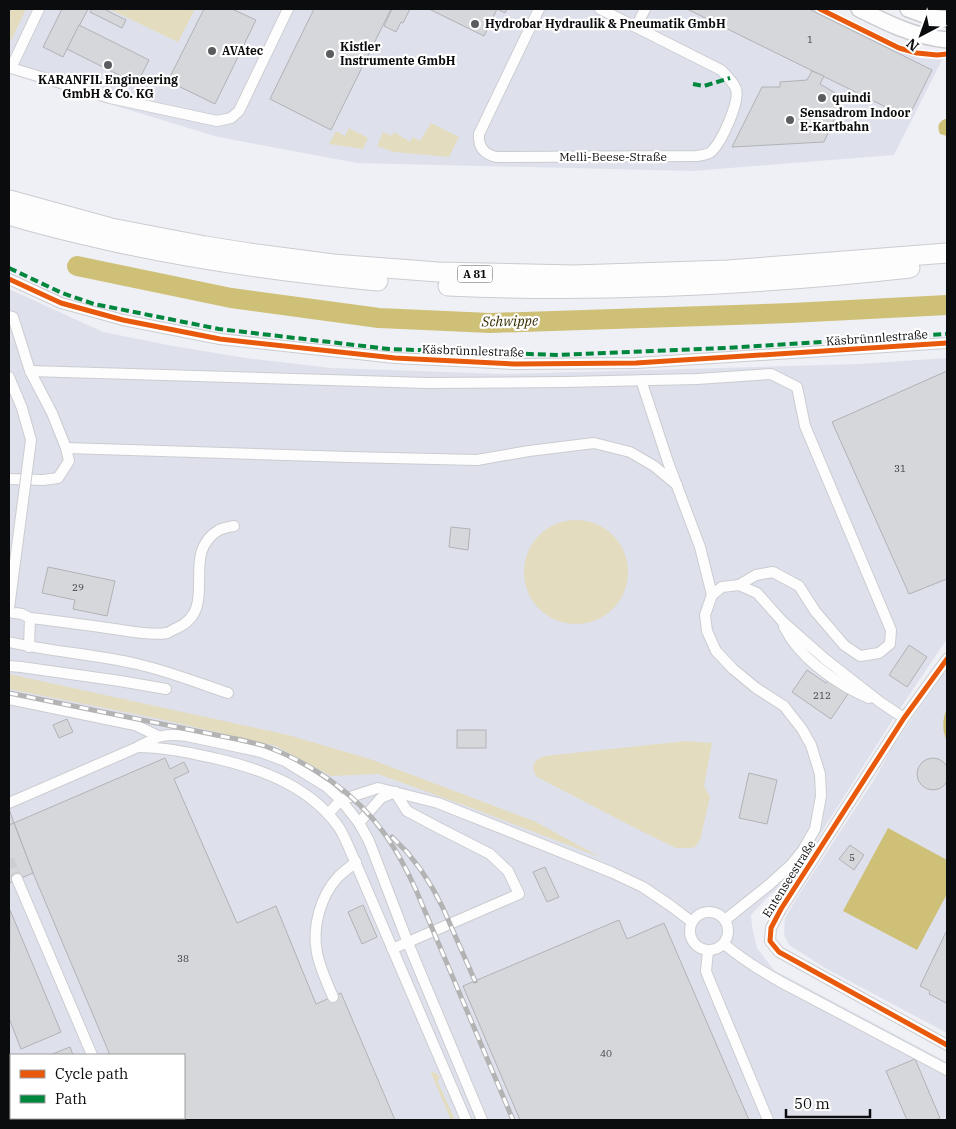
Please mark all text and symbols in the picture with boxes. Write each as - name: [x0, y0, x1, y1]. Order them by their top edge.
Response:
- north arrow: [896, 10, 946, 60]
- place label: Hydrobar Hydraulik & Pneumatik GmbH: [485, 16, 726, 31]
- marker: Hydrobar Hydraulik & Pneumatik GmbH: [469, 18, 481, 30]
- house number: 1: [807, 33, 813, 46]
- text: N: [902, 34, 923, 55]
- place label: Kistler Instrumente GmbH: [340, 39, 456, 68]
- place label: AVAtec: [222, 43, 264, 58]
- marker: AVAtec: [206, 45, 218, 57]
- marker: Kistler Instrumente GmbH: [324, 48, 336, 60]
- marker: KARANFIL Engineering GmbH & Co. KG: [102, 59, 114, 71]
- place label: KARANFIL Engineering GmbH & Co. KG: [38, 72, 178, 101]
- place label: quindi: [832, 90, 871, 105]
- marker: quindi: [816, 92, 828, 104]
- place label: Sensadrom Indoor E-Kartbahn: [800, 105, 910, 134]
- marker: Sensadrom Indoor E-Kartbahn: [784, 114, 796, 126]
- street label: Melli-Beese-Straße: [559, 149, 667, 164]
- road number: A 81: [458, 266, 492, 282]
- water label: Schwippe: [481, 311, 539, 331]
- street label: Käsbrünnlestraße: [825, 326, 928, 349]
- street label: Käsbrünnlestraße: [422, 341, 524, 360]
- house number: 31: [894, 462, 906, 475]
- house number: 29: [72, 581, 84, 594]
- house number: 212: [813, 689, 831, 702]
- street label: Entenseestraße: [759, 837, 818, 920]
- house number: 5: [849, 851, 855, 864]
- house number: 38: [177, 952, 189, 965]
- house number: 40: [600, 1047, 612, 1060]
- legend: [10, 1054, 185, 1119]
- text: Cycle path: [55, 1064, 128, 1083]
- scale bar: [786, 1086, 870, 1118]
- text: Path: [55, 1089, 87, 1108]
- text: 50 m: [794, 1094, 830, 1113]

